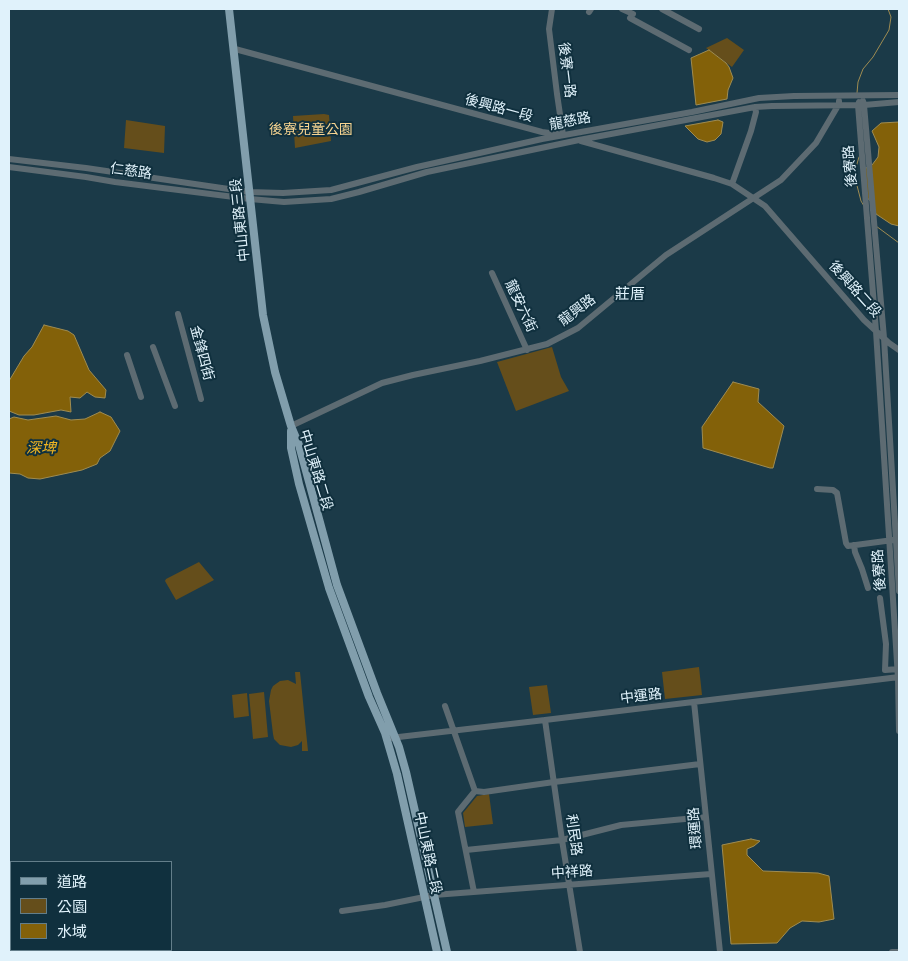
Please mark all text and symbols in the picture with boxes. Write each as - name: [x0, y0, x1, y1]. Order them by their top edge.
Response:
- street label: 後寮一路: [555, 41, 579, 99]
- street label: 後興路一段: [463, 91, 535, 125]
- street label: 龍慈路: [548, 109, 592, 133]
- park label: 後寮兒童公園: [269, 121, 353, 137]
- street label: 後寮路: [840, 144, 860, 188]
- street label: 仁慈路: [109, 160, 153, 182]
- street label: 中山東路三段: [227, 177, 253, 263]
- street label: 後興路二段: [825, 257, 885, 321]
- street label: 龍安六街: [502, 277, 540, 335]
- district label: 莊厝: [615, 285, 645, 303]
- street label: 龍興路: [555, 291, 599, 329]
- street label: 金鋒四街: [187, 324, 217, 382]
- street label: 中山東路二段: [296, 427, 336, 513]
- water label: 深埤: [26, 439, 56, 457]
- street label: 後寮路: [869, 548, 889, 592]
- street label: 中運路: [619, 685, 663, 707]
- street label: 環運路: [685, 806, 705, 850]
- street label: 中山東路二段: [411, 810, 445, 896]
- street label: 利民路: [563, 813, 585, 857]
- legend: [10, 861, 172, 951]
- street label: 中祥路: [550, 862, 594, 882]
- text: 道路: [57, 872, 87, 890]
- text: 公園: [57, 897, 87, 915]
- text: 水域: [57, 922, 87, 940]

